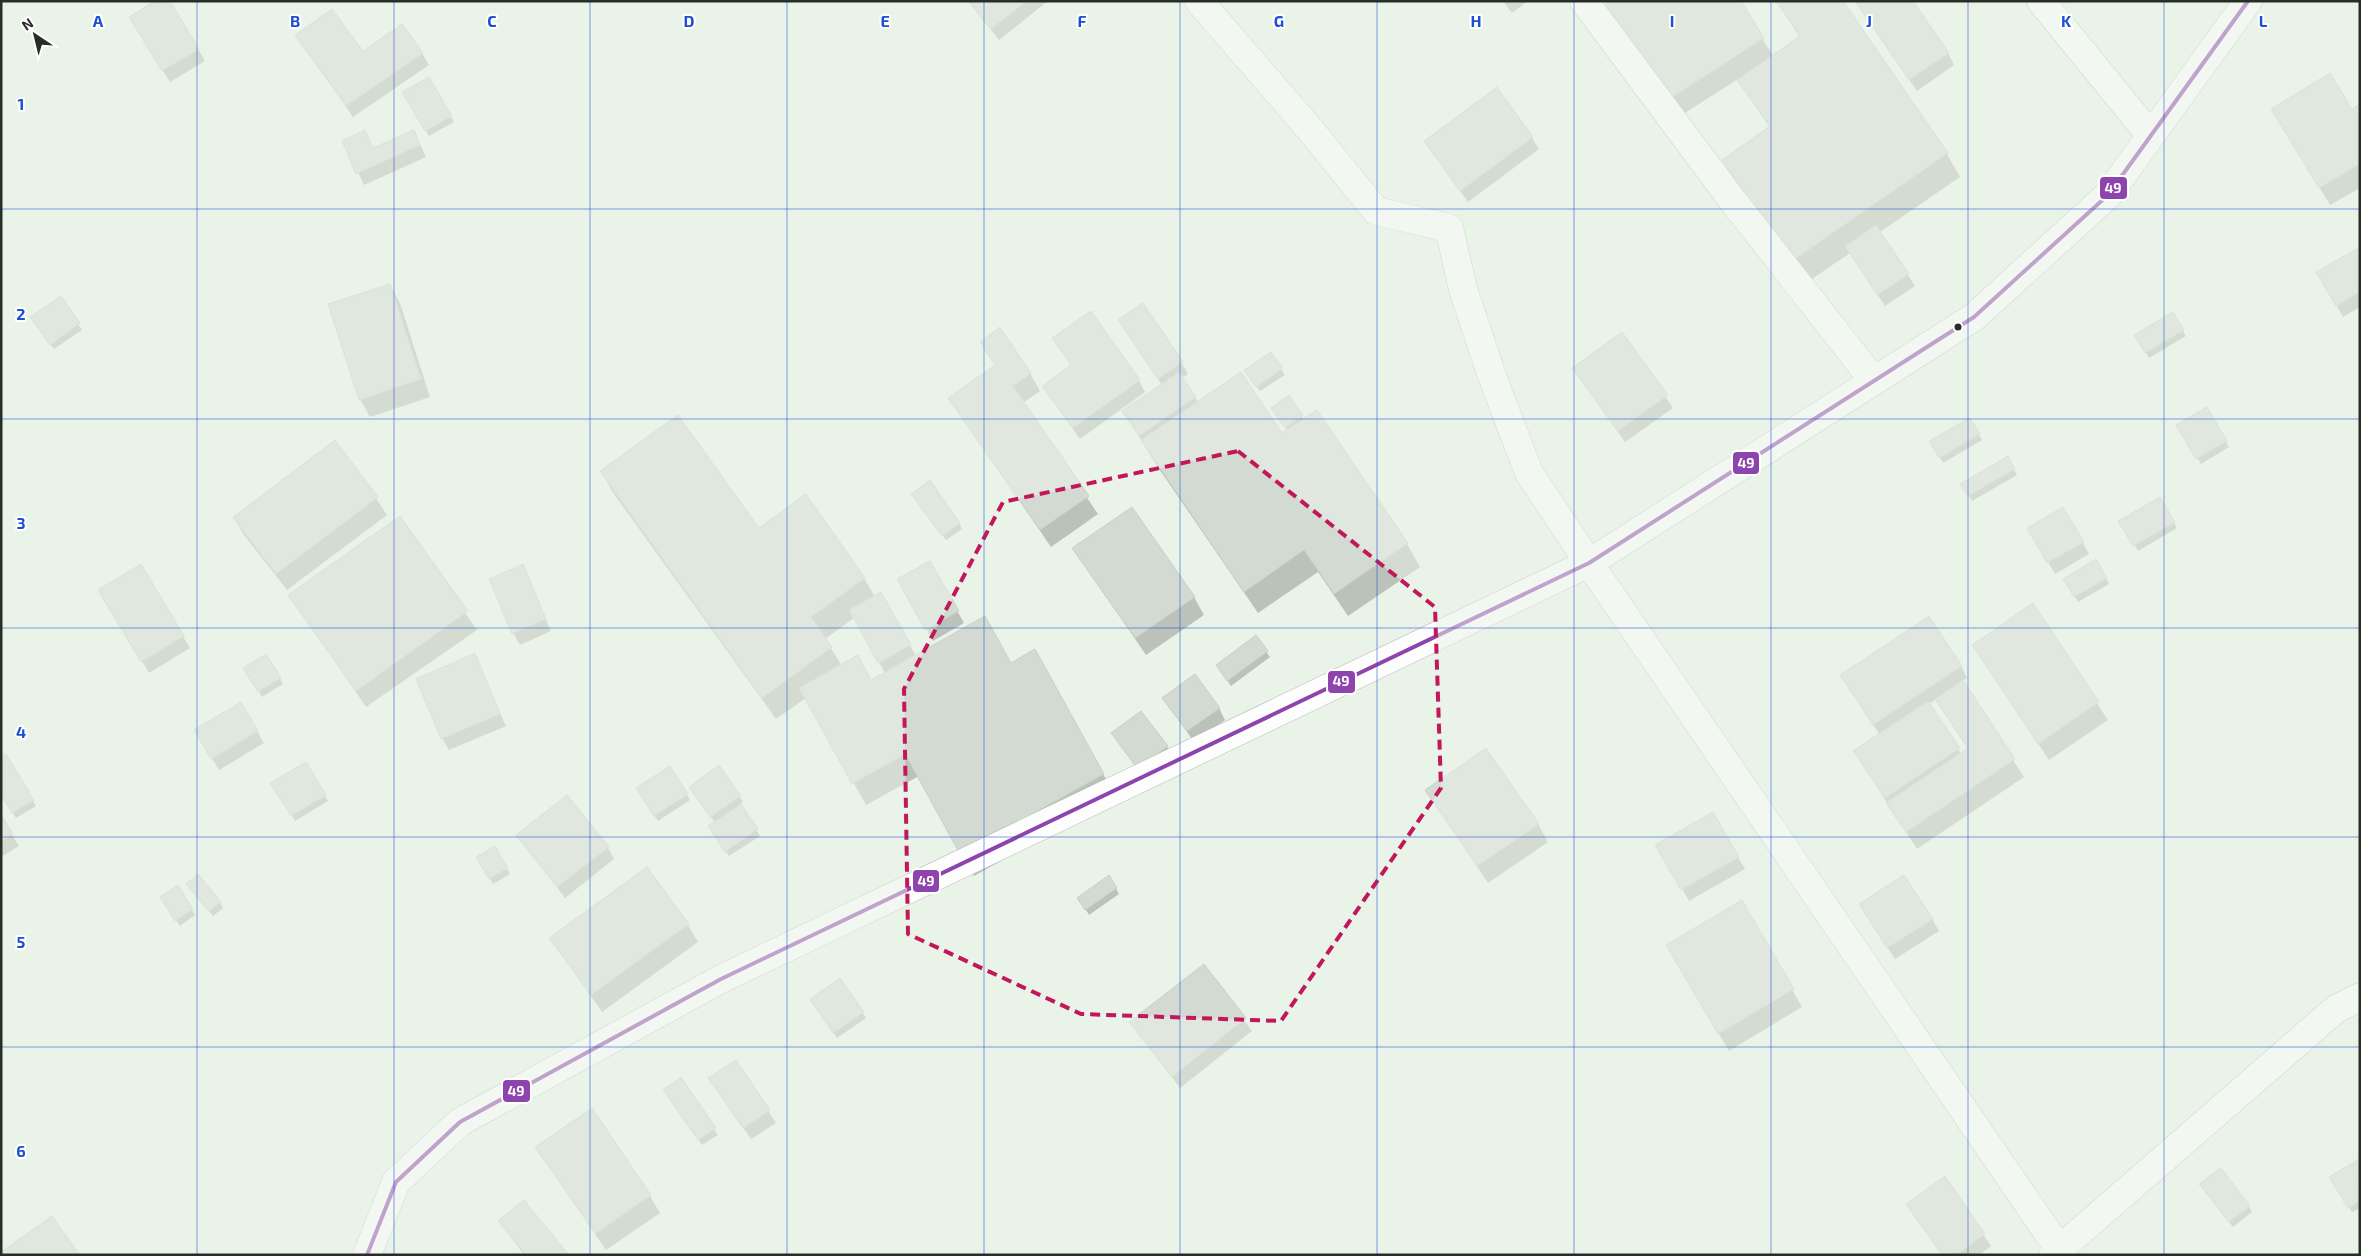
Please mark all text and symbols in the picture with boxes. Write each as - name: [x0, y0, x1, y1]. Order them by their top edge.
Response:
- north arrow: [10, 10, 60, 60]
- text: A: [93, 11, 104, 30]
- text: B: [290, 11, 300, 30]
- text: C: [487, 11, 497, 30]
- text: D: [684, 11, 695, 30]
- text: E: [880, 11, 890, 30]
- text: F: [1078, 11, 1087, 30]
- text: G: [1274, 11, 1284, 30]
- text: H: [1470, 11, 1482, 30]
- text: I: [1670, 11, 1674, 30]
- text: J: [1866, 11, 1872, 30]
- text: K: [2061, 11, 2072, 30]
- text: L: [2259, 11, 2268, 30]
- text: N: [18, 14, 36, 34]
- text: 1: [18, 94, 24, 113]
- line badge: 49: [2099, 176, 2128, 200]
- text: 49: [2104, 179, 2122, 196]
- text: 2: [16, 304, 26, 323]
- unlabelled marker: [1953, 322, 1963, 332]
- line badge: 49: [1732, 451, 1760, 475]
- text: 49: [1737, 454, 1755, 471]
- text: 3: [16, 513, 26, 532]
- line badge: 49: [1327, 670, 1356, 694]
- text: 49: [1332, 672, 1350, 689]
- text: 4: [16, 722, 26, 741]
- line badge: 49: [912, 869, 940, 893]
- text: 49: [917, 872, 935, 889]
- text: 5: [17, 932, 26, 951]
- line badge: 49: [502, 1079, 531, 1103]
- text: 49: [507, 1082, 525, 1099]
- text: 6: [16, 1141, 26, 1160]

